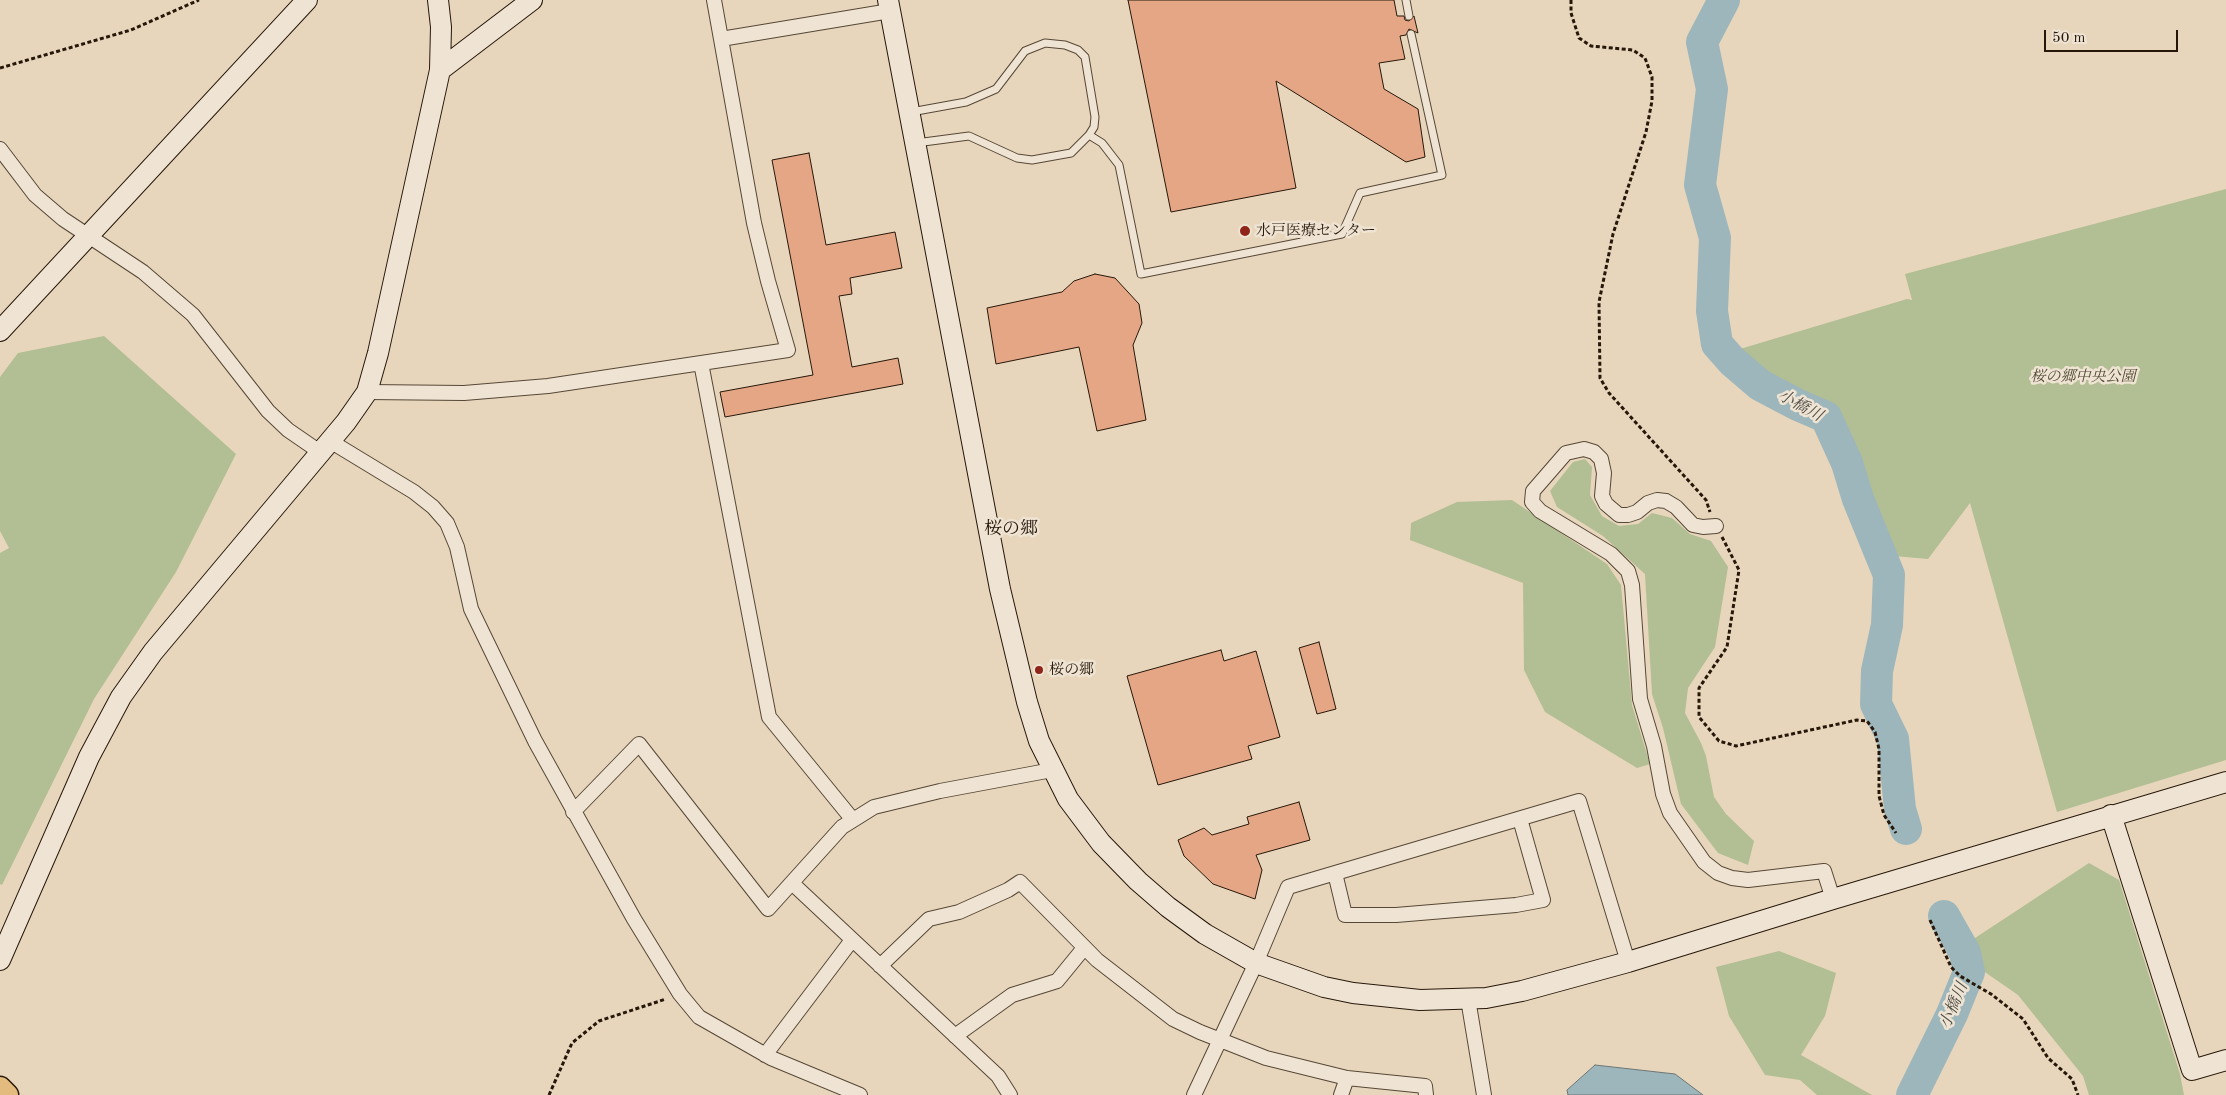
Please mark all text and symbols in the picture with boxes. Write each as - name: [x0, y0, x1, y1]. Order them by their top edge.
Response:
- scale bar: [2046, 20, 2180, 52]
- text: 50 m: [2052, 31, 2086, 46]
- place label: 水戸医療センター: [1256, 222, 1376, 240]
- marker: 水戸医療センター: [1238, 224, 1252, 238]
- park label: 桜の郷中央公園: [2031, 368, 2135, 386]
- water label: 小橋川: [1774, 386, 1826, 426]
- district label: 桜の郷: [984, 518, 1038, 540]
- place label: 桜の郷: [1049, 661, 1094, 679]
- marker: 桜の郷: [1033, 664, 1045, 676]
- water label: 小橋川: [1936, 980, 1972, 1032]

